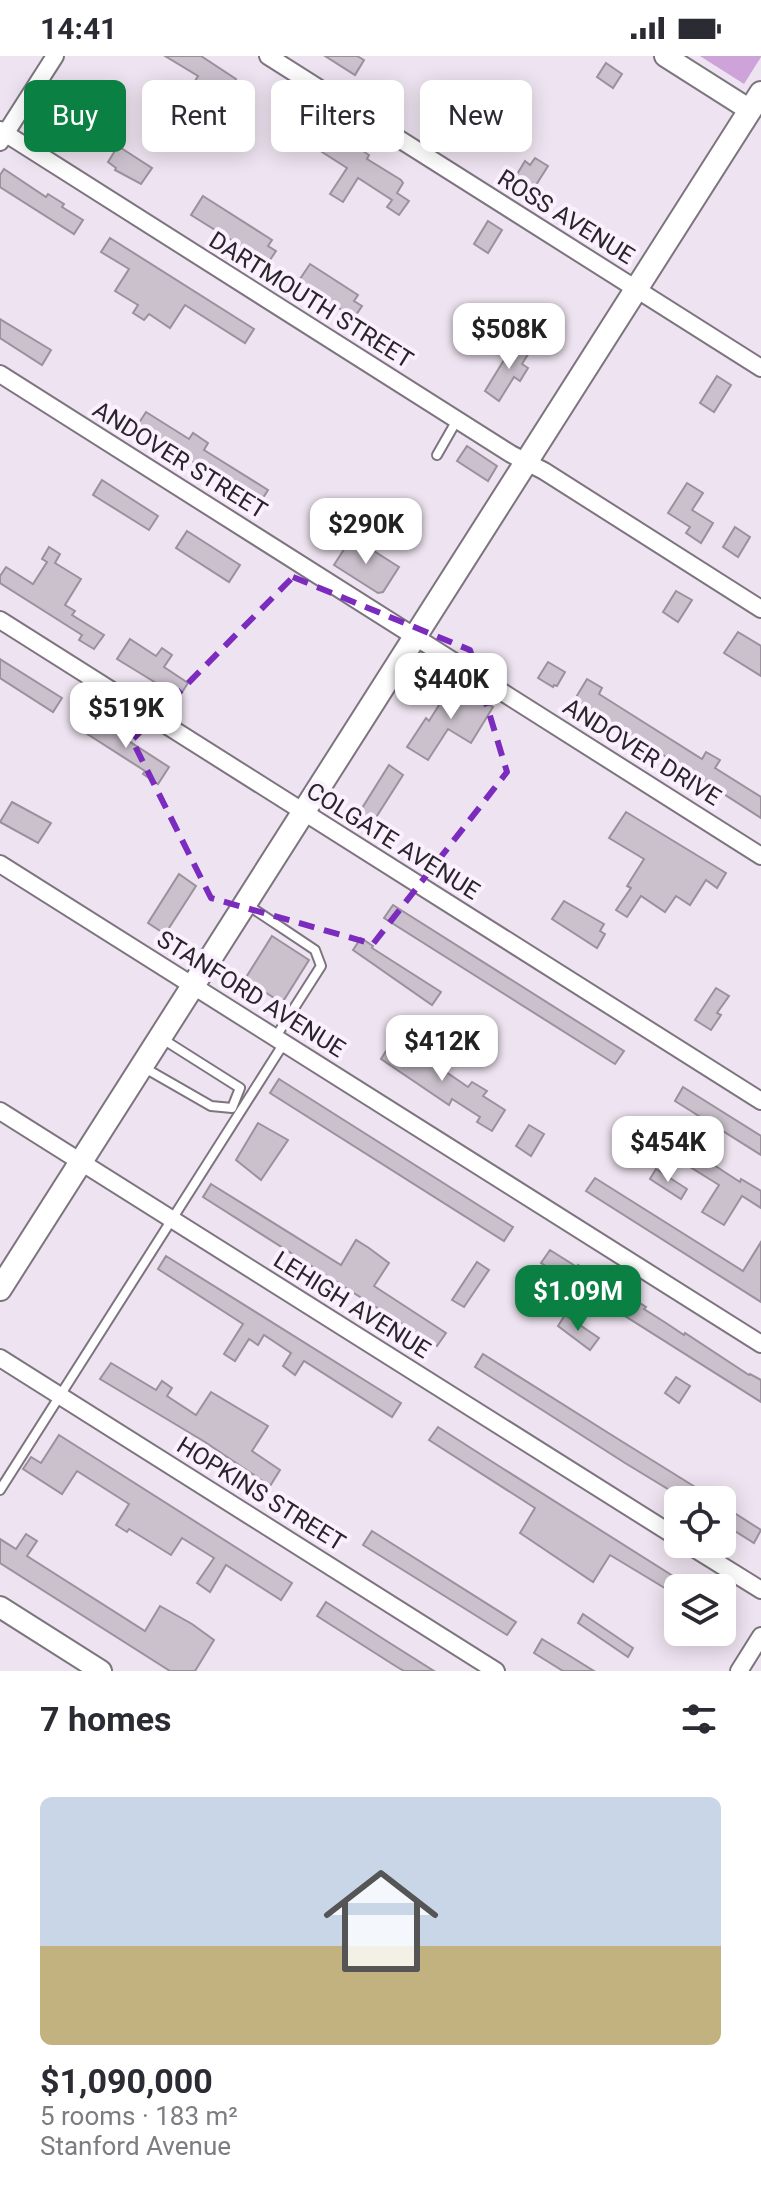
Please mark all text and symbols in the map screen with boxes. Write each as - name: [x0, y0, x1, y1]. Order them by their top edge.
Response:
- text: 14:41: [40, 11, 117, 46]
- chip: Buy: [24, 80, 126, 152]
- chip: Rent: [142, 80, 255, 152]
- chip: Filters: [271, 80, 404, 152]
- chip: New: [420, 80, 532, 152]
- street label: ROSS AVENUE: [493, 164, 639, 270]
- street label: DARTMOUTH STREET: [204, 226, 418, 374]
- pin: $508K: [453, 303, 565, 371]
- text: $508K: [471, 314, 547, 344]
- street label: ANDOVER STREET: [88, 395, 272, 525]
- pin: $290K: [310, 498, 422, 566]
- text: $290K: [328, 509, 404, 539]
- pin: $440K: [395, 653, 507, 721]
- text: $440K: [413, 664, 489, 694]
- pin: $519K: [70, 682, 182, 750]
- street label: ANDOVER DRIVE: [558, 692, 726, 812]
- text: $519K: [88, 693, 164, 723]
- street label: COLGATE AVENUE: [301, 777, 485, 905]
- street label: STANFORD AVENUE: [152, 925, 350, 1063]
- pin: $412K: [386, 1015, 498, 1083]
- text: $412K: [404, 1026, 480, 1056]
- pin: $454K: [612, 1116, 724, 1184]
- text: $454K: [630, 1127, 706, 1157]
- street label: LEHIGH AVENUE: [268, 1246, 436, 1364]
- pin: $1.09M: [513, 1265, 643, 1333]
- text: $1.09M: [533, 1276, 623, 1306]
- street label: HOPKINS STREET: [172, 1431, 350, 1557]
- map controls: [664, 1486, 736, 1646]
- button: locate: [664, 1486, 736, 1558]
- button: layers: [664, 1574, 736, 1646]
- icon: filters: [677, 1697, 721, 1741]
- text: 7 homes: [40, 1699, 171, 1739]
- icon: home: [309, 1849, 453, 1993]
- text: $1,090,000: [40, 2061, 213, 2101]
- text: 5 rooms · 183 m²: [40, 2101, 238, 2131]
- text: Stanford Avenue: [40, 2131, 231, 2161]

